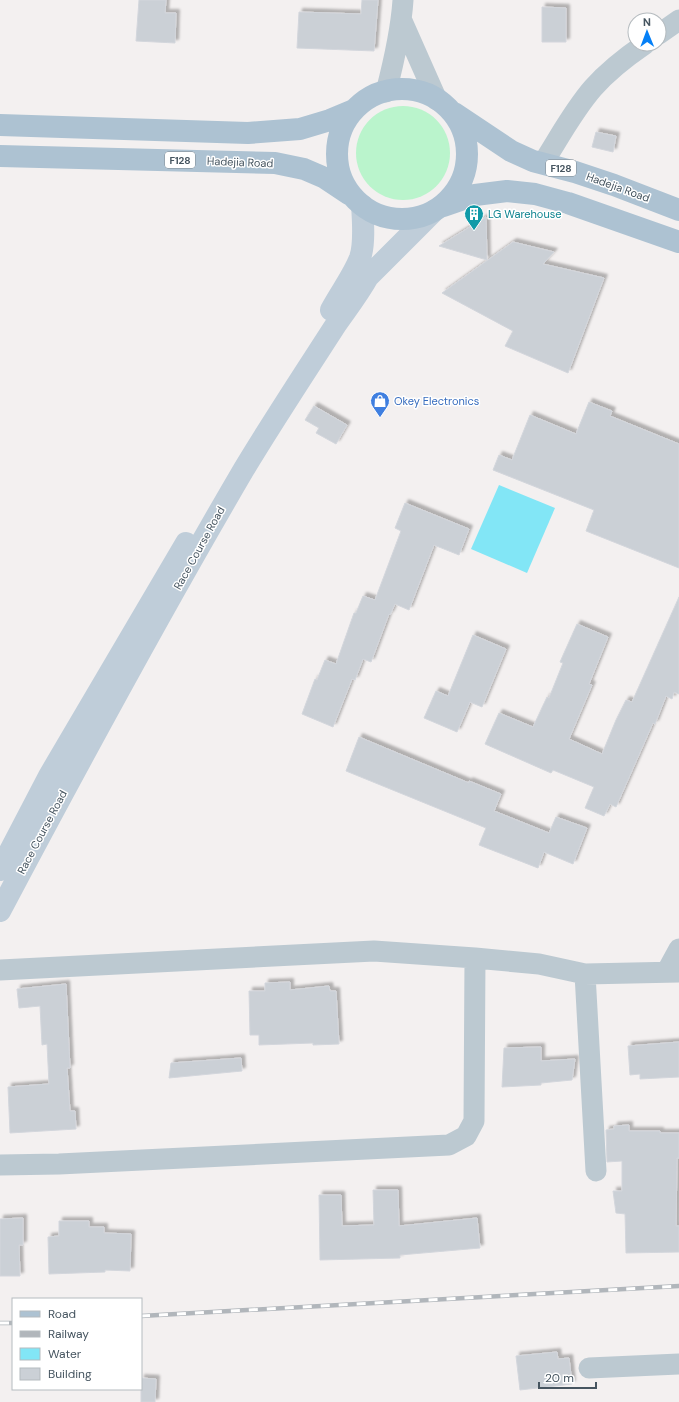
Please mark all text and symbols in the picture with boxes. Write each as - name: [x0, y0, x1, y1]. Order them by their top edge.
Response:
- north arrow: [627, 12, 667, 52]
- text: N: [643, 15, 651, 29]
- road number: F128: [165, 152, 195, 168]
- street label: Hadejia Road: [207, 154, 274, 170]
- road number: F128: [546, 160, 576, 176]
- street label: Hadejia Road: [584, 169, 652, 205]
- building icon: LG Warehouse: [463, 203, 485, 231]
- place label: LG Warehouse: [488, 207, 561, 221]
- shop icon: Okey Electronics: [369, 390, 391, 418]
- place label: Okey Electronics: [394, 394, 479, 408]
- street label: Race Course Road: [170, 504, 228, 592]
- street label: Race Course Road: [14, 788, 70, 876]
- legend: [12, 1298, 142, 1390]
- text: Road: [48, 1306, 76, 1322]
- text: Railway: [48, 1326, 89, 1342]
- text: Water: [48, 1346, 82, 1362]
- scale bar: [539, 1364, 596, 1390]
- text: Building: [48, 1366, 92, 1382]
- text: 20 m: [545, 1370, 574, 1386]

